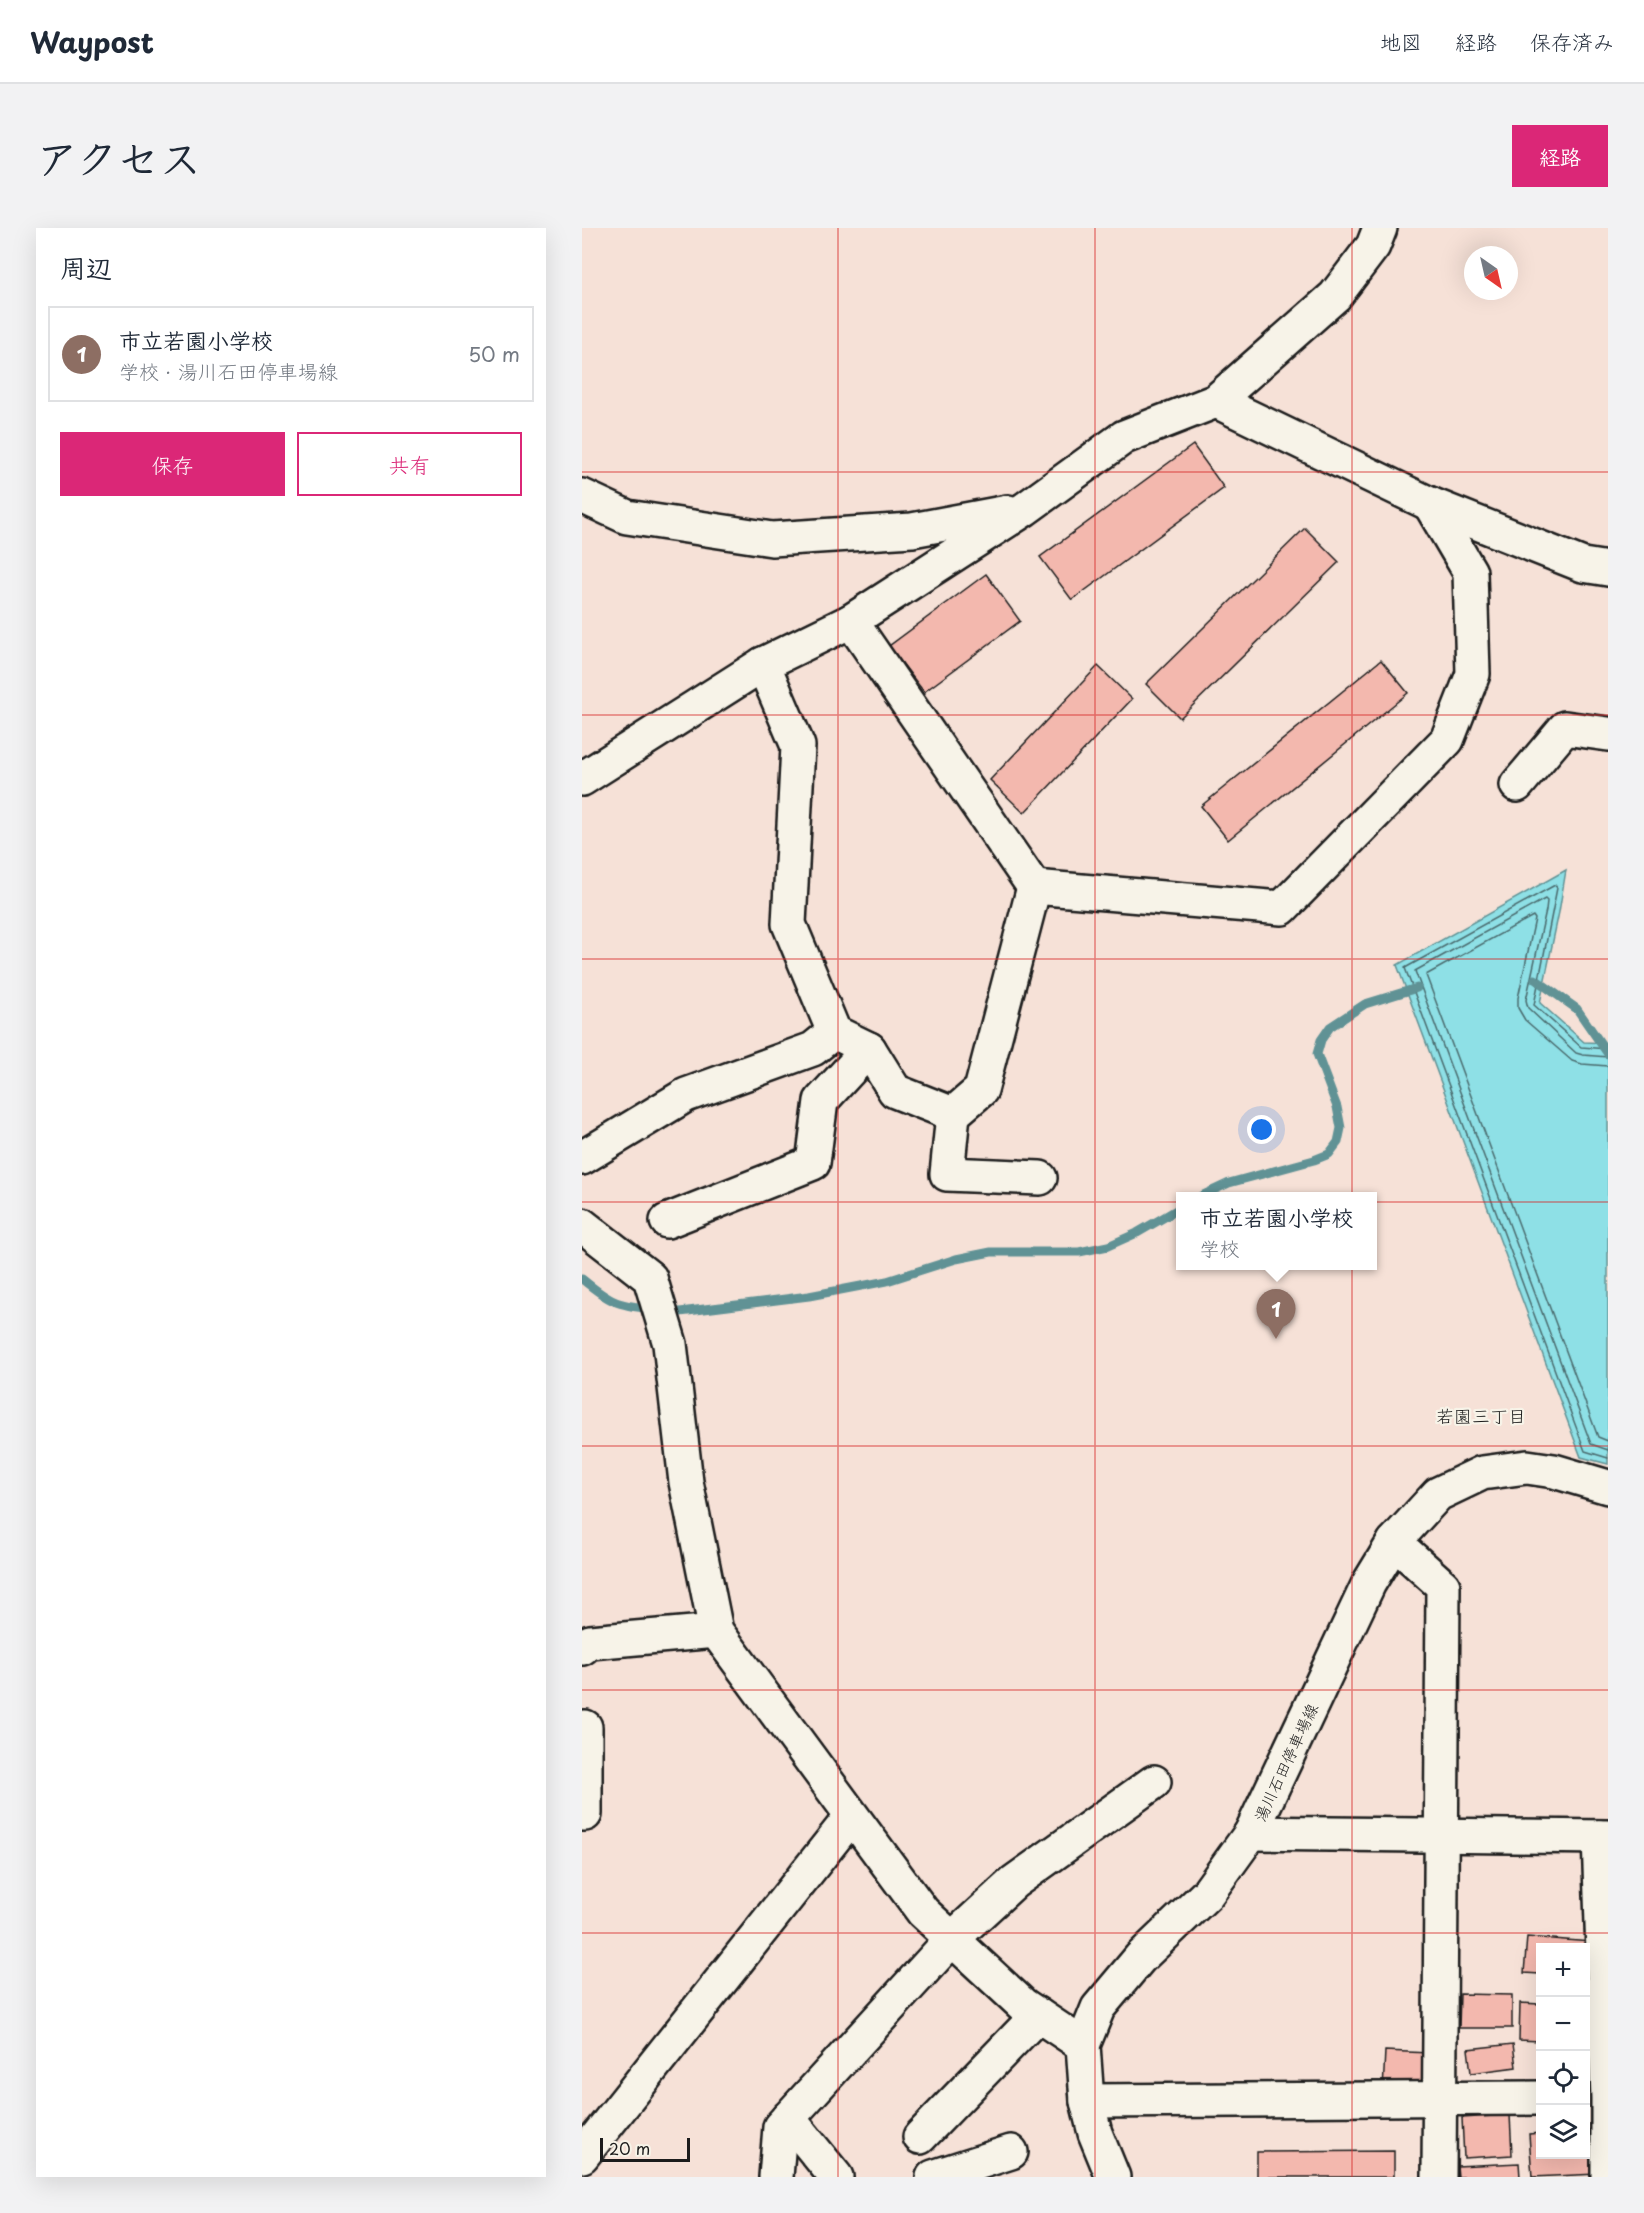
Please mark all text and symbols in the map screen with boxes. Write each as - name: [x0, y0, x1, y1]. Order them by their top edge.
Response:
- text: Waypost: [30, 20, 154, 63]
- text: 地図: [1380, 25, 1422, 57]
- text: 経路: [1455, 25, 1497, 57]
- text: 保存済み: [1530, 25, 1614, 57]
- text: アクセス: [36, 125, 201, 188]
- button: 経路: [1512, 125, 1608, 187]
- north arrow: [1464, 246, 1518, 300]
- text: 周辺: [60, 248, 112, 287]
- text: 市立若園小学校: [119, 323, 273, 356]
- text: 1: [77, 339, 86, 369]
- text: 50 m: [468, 339, 520, 369]
- text: 学校 · 湯川石田停車場線: [119, 356, 338, 386]
- button: 保存: [60, 432, 285, 496]
- button: 共有: [297, 432, 522, 496]
- your location: [1247, 1115, 1276, 1144]
- popup: [1176, 1192, 1377, 1270]
- text: 市立若園小学校: [1199, 1200, 1354, 1233]
- text: 学校: [1199, 1233, 1239, 1263]
- pin: 1: [1256, 1290, 1296, 1339]
- district label: 若園三丁目: [1436, 1402, 1526, 1429]
- street label: 湯川石田停車場線: [1247, 1699, 1323, 1825]
- map controls: [1536, 1943, 1590, 2159]
- button: +: [1536, 1943, 1590, 1997]
- button: −: [1536, 1997, 1590, 2051]
- button: locate: [1536, 2051, 1590, 2105]
- button: layers: [1536, 2105, 1590, 2159]
- scale bar: [600, 2135, 690, 2162]
- text: 20 m: [609, 2136, 650, 2160]

